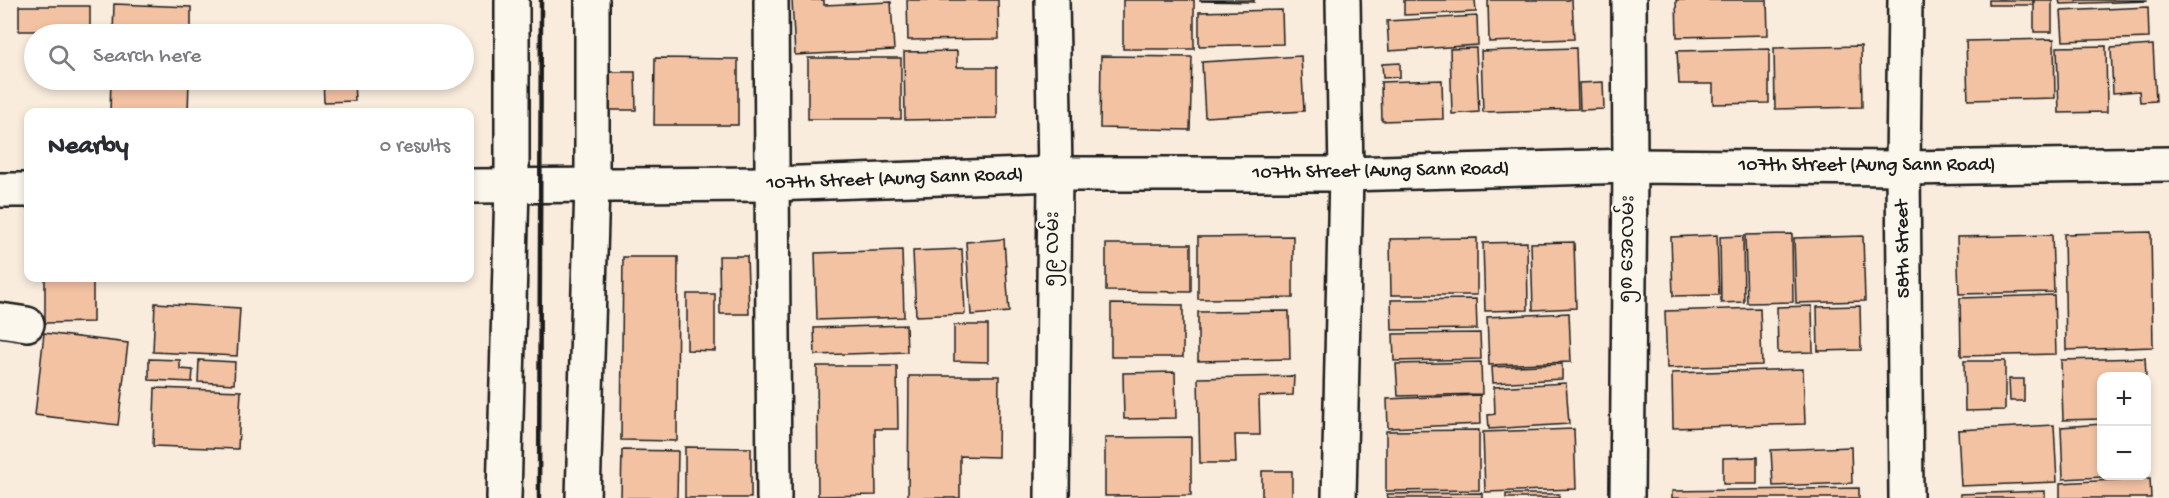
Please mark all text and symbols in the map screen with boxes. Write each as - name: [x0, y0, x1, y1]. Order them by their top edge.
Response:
- search box: [24, 24, 474, 90]
- icon: search: [45, 41, 78, 74]
- text: Search here: [93, 44, 201, 70]
- text: Nearby: [48, 132, 129, 163]
- text: 0 results: [380, 136, 450, 159]
- street label: 107th Street (Aung Sann Road): [1737, 155, 1996, 178]
- street label: 107th Street (Aung Sann Road): [1251, 158, 1510, 186]
- street label: 107th Street (Aung Sann Road): [765, 164, 1024, 196]
- street label: ၅၈ အေလမ်း: [1611, 195, 1642, 303]
- street label: 58th Street: [1892, 198, 1916, 298]
- street label: ၅၉ လမ်း: [1036, 211, 1067, 287]
- map controls: [2097, 372, 2151, 480]
- button: +: [2097, 372, 2151, 426]
- button: −: [2097, 426, 2151, 480]

